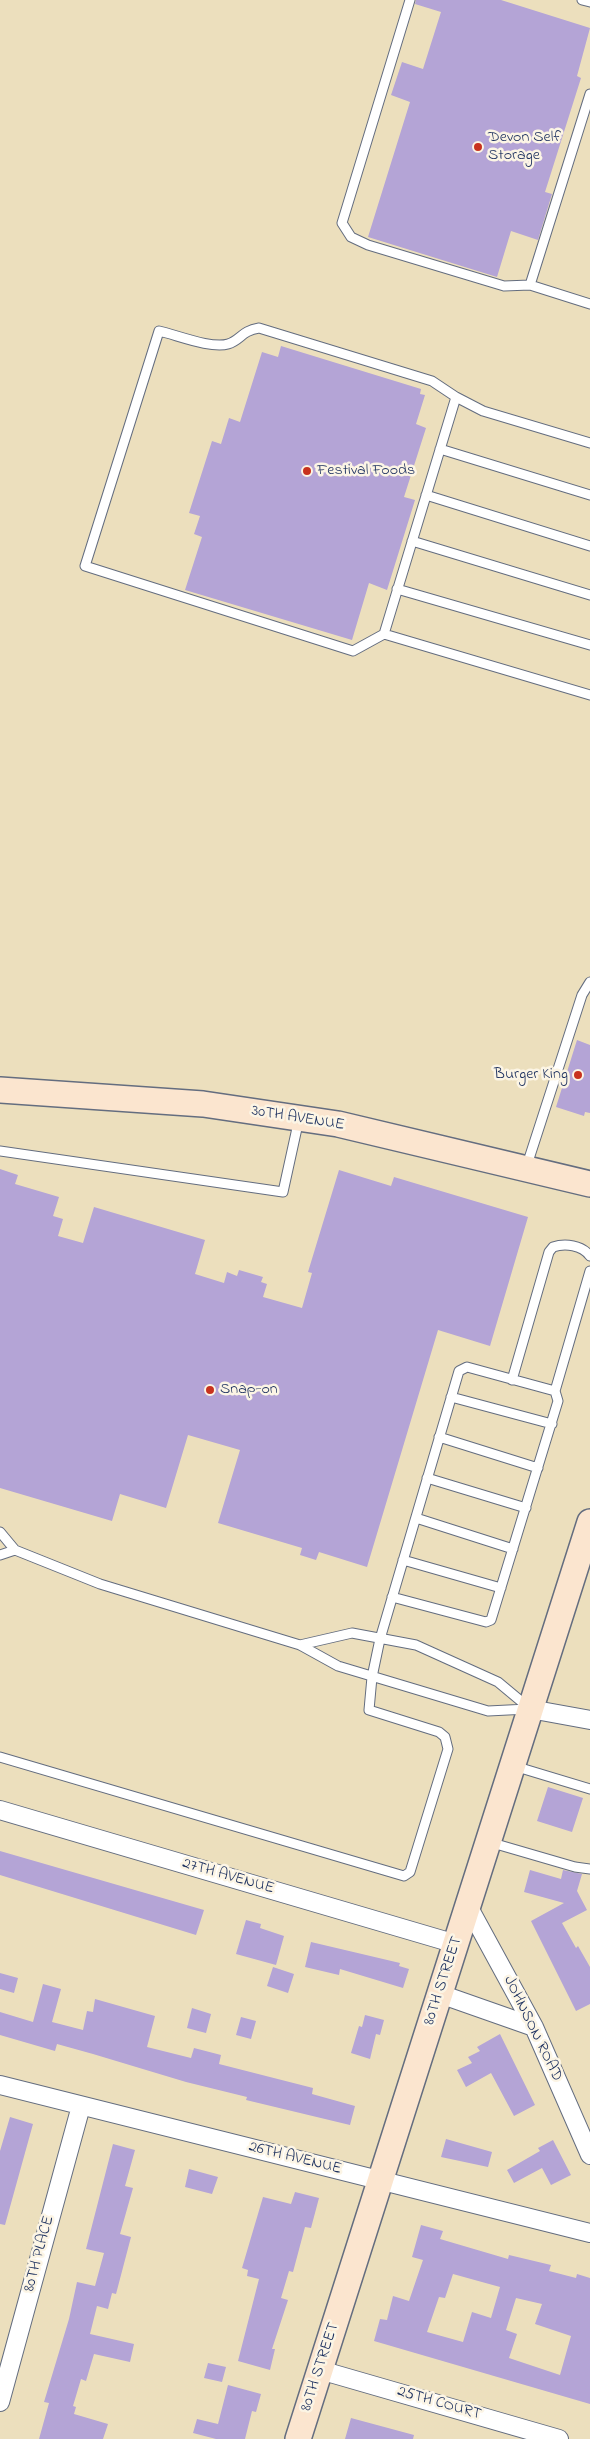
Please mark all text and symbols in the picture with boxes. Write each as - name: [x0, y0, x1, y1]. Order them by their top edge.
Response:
- place label: Devon Self Storage: [488, 128, 561, 166]
- marker: Devon Self Storage: [472, 141, 484, 153]
- place label: Festival Foods: [317, 461, 415, 481]
- marker: Festival Foods: [301, 465, 313, 477]
- place label: Burger King: [494, 1065, 568, 1085]
- marker: Burger King: [572, 1069, 584, 1081]
- street label: 30TH AVENUE: [250, 1102, 346, 1136]
- place label: Snap-on: [220, 1380, 278, 1400]
- marker: Snap-on: [204, 1384, 216, 1396]
- street label: 27TH AVENUE: [180, 1855, 276, 1899]
- street label: 80TH STREET: [421, 1934, 467, 2028]
- street label: JOHNSON ROAD: [498, 1973, 566, 2085]
- street label: 26TH AVENUE: [247, 2138, 343, 2180]
- street label: 80TH PLACE: [21, 2214, 59, 2294]
- street label: 80TH STREET: [298, 2320, 344, 2414]
- street label: 25TH COURT: [395, 2383, 483, 2425]

